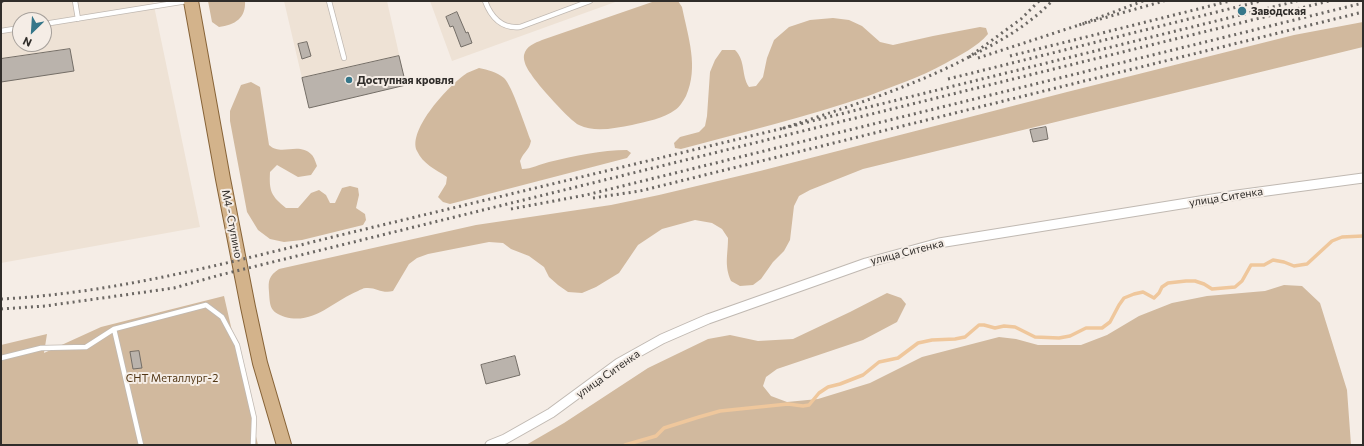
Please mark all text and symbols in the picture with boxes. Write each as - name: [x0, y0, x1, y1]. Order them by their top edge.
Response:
- place label: Заводская: [1251, 4, 1306, 18]
- marker: Заводская: [1236, 5, 1248, 17]
- north arrow: [12, 12, 52, 52]
- text: N: [21, 35, 34, 50]
- place label: Доступная кровля: [357, 73, 454, 87]
- marker: Доступная кровля: [344, 75, 354, 85]
- street label: улица Ситенка: [1188, 185, 1264, 209]
- street label: М4 - Ступино: [219, 189, 245, 259]
- street label: улица Ситенка: [869, 237, 945, 267]
- street label: улица Ситенка: [574, 347, 642, 401]
- park label: СНТ Металлург-2: [126, 371, 218, 385]

